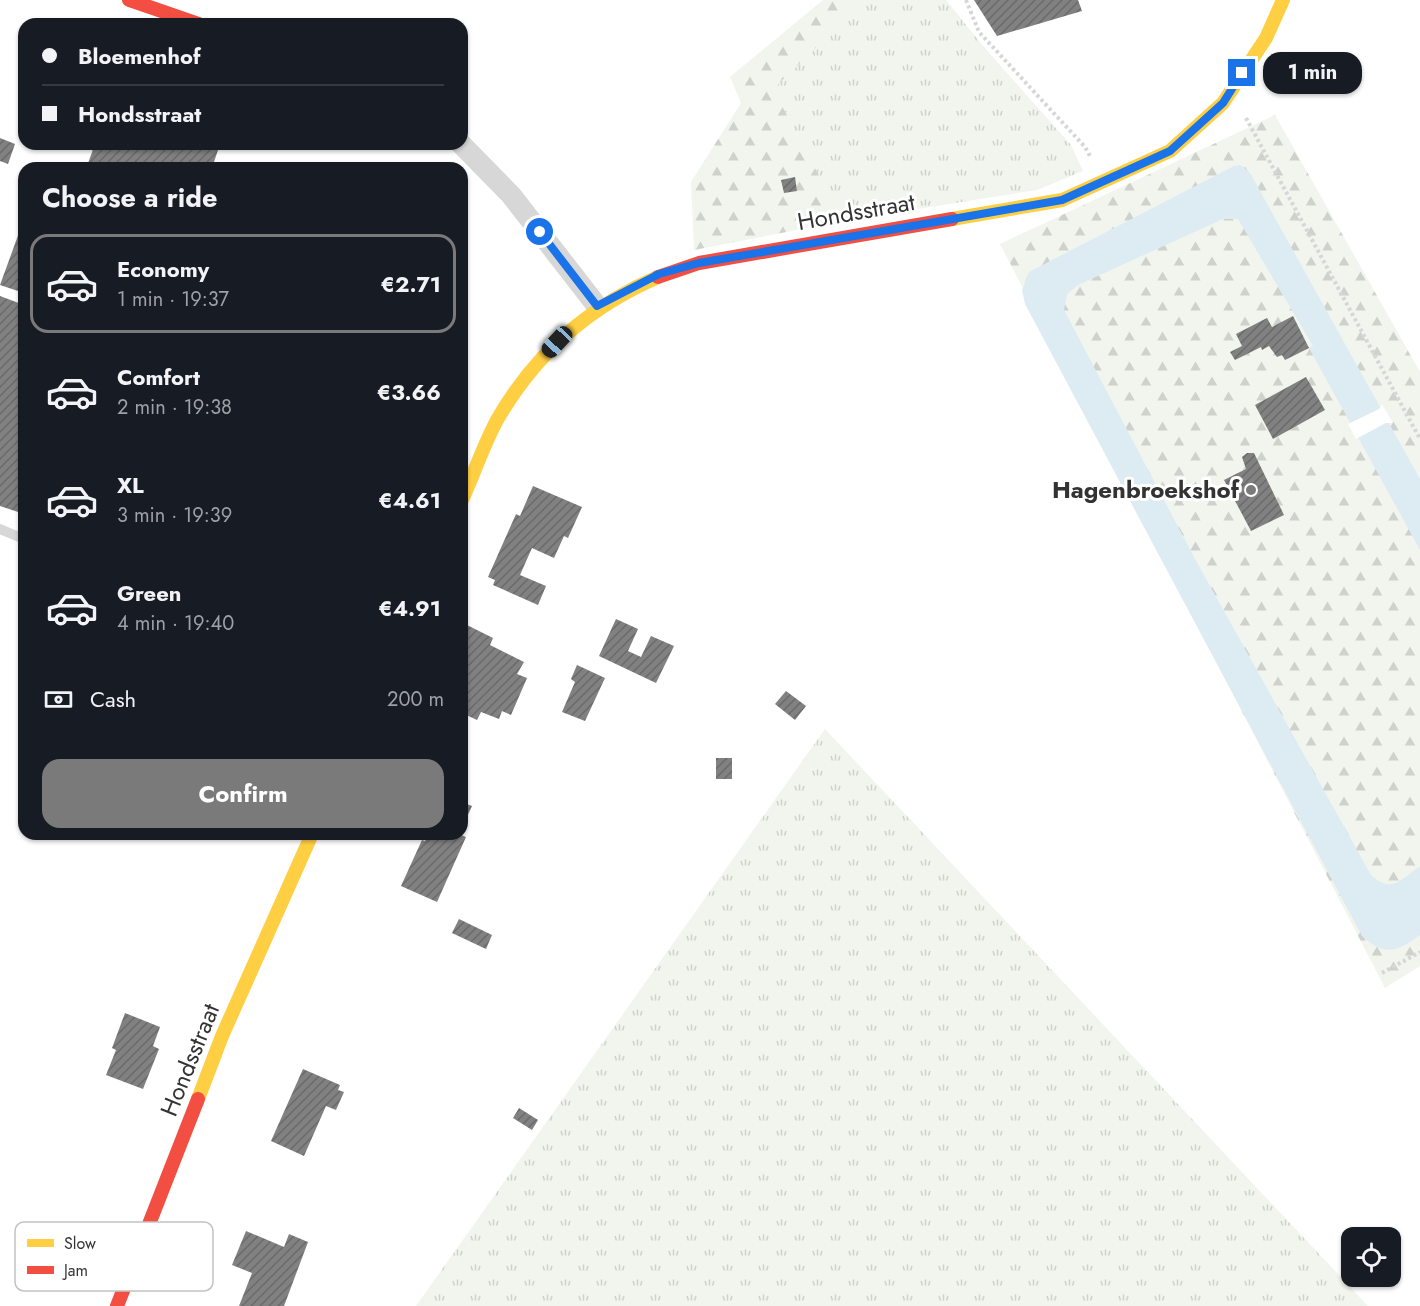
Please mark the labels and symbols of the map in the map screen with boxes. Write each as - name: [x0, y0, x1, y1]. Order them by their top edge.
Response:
- callout: 1 min: [1263, 52, 1362, 94]
- route end: [1228, 59, 1255, 86]
- street label: Hondsstraat: [794, 184, 918, 239]
- route start: [526, 218, 553, 245]
- car: [538, 323, 576, 361]
- place label: Hagenbroekshof: [1052, 472, 1241, 507]
- marker: Hagenbroekshof: [1244, 483, 1258, 497]
- street label: Hondsstraat: [151, 998, 228, 1121]
- legend: [15, 1222, 213, 1291]
- text: Slow: [64, 1232, 96, 1255]
- text: Jam: [62, 1259, 88, 1282]

